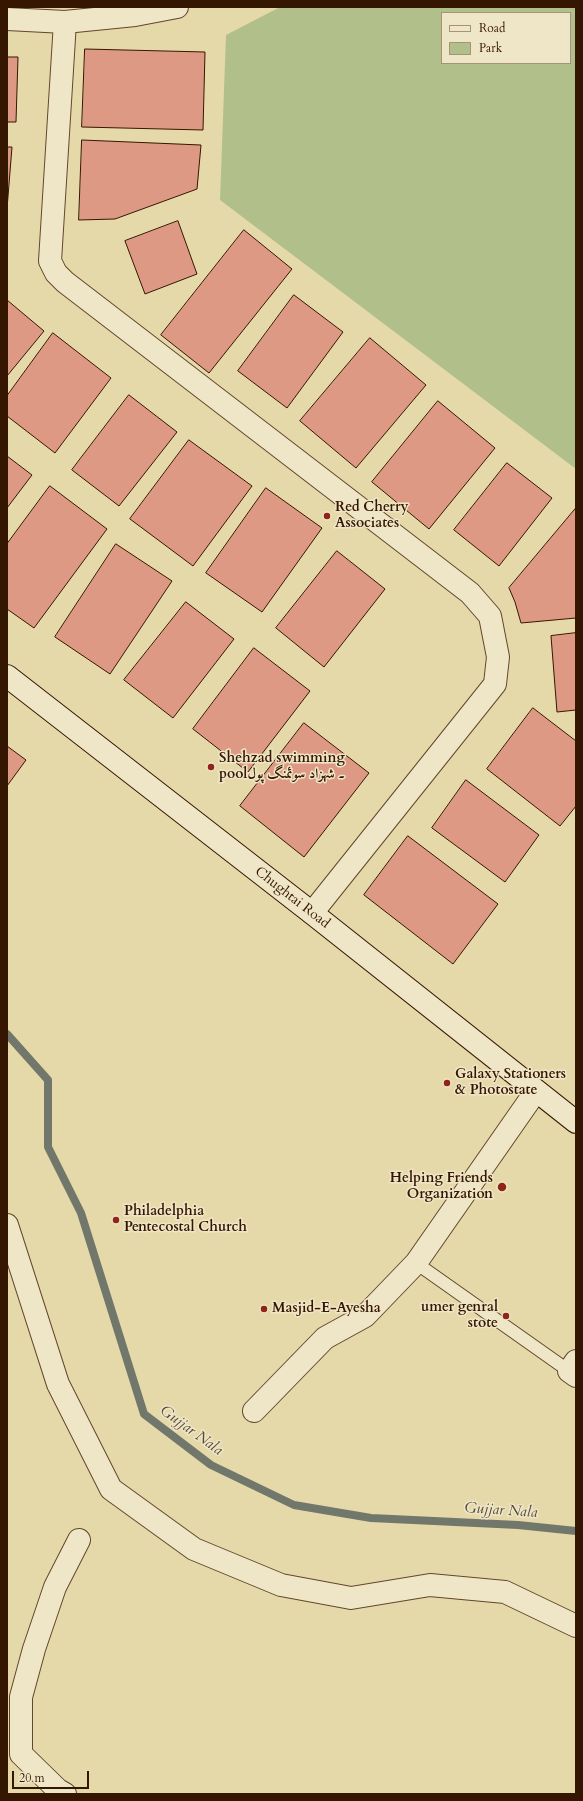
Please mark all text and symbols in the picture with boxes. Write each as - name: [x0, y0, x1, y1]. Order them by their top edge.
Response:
- legend: [441, 12, 571, 64]
- text: Road: [479, 20, 505, 36]
- text: Park: [479, 40, 502, 56]
- place label: Red Cherry Associates: [335, 500, 409, 532]
- marker: Red Cherry Associates: [322, 511, 332, 521]
- place label: Shehzad swimming pool۔ شہزاد سوئمنگ پول: [219, 751, 345, 784]
- marker: Shehzad swimming pool۔ شہزاد سوئمنگ پول: [206, 762, 216, 772]
- street label: Chughtai Road: [251, 864, 333, 932]
- place label: Galaxy Stationers & Photostate: [455, 1067, 566, 1100]
- marker: Galaxy Stationers & Photostate: [442, 1078, 452, 1088]
- place label: Helping Friends Organization: [390, 1171, 493, 1204]
- marker: Helping Friends Organization: [496, 1181, 508, 1193]
- place label: Philadelphia Pentecostal Church: [124, 1204, 247, 1236]
- marker: Philadelphia Pentecostal Church: [111, 1215, 121, 1225]
- place label: umer genral stote: [421, 1300, 498, 1332]
- place label: Masjid-E-Ayesha: [272, 1301, 381, 1317]
- marker: Masjid-E-Ayesha: [259, 1304, 269, 1314]
- marker: umer genral stote: [501, 1311, 511, 1321]
- water label: Gujjar Nala: [156, 1402, 226, 1460]
- water label: Gujjar Nala: [464, 1499, 538, 1523]
- scale bar: [14, 1763, 91, 1789]
- text: 20 m: [19, 1770, 45, 1786]

